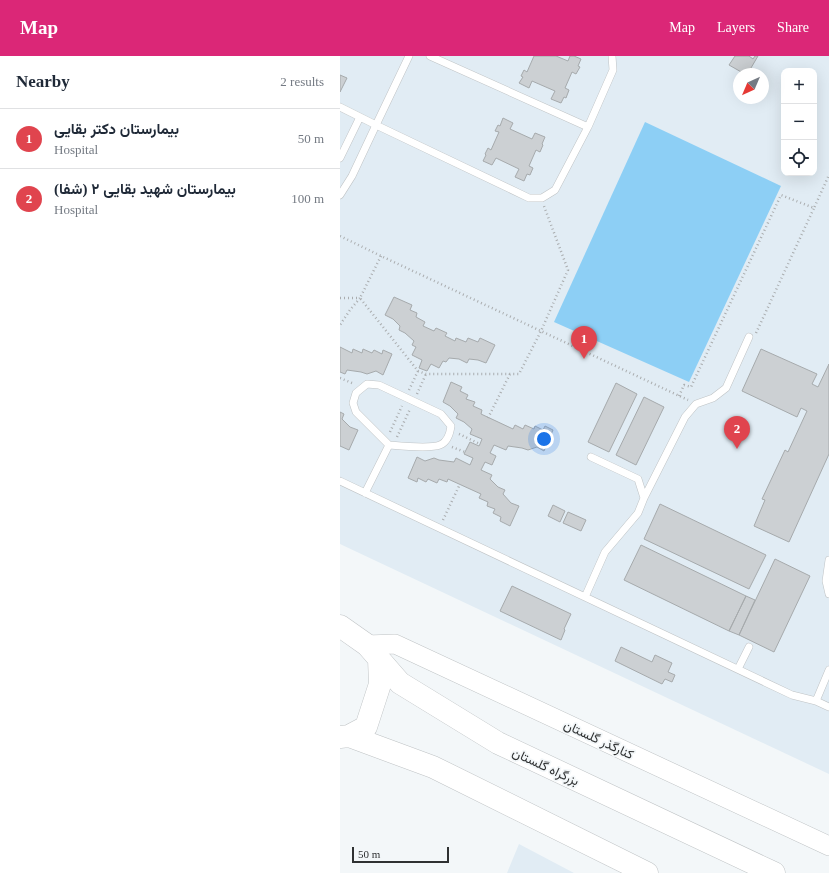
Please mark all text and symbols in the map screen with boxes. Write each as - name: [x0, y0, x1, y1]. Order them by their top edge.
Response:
- text: Map: [20, 17, 58, 38]
- text: Map: [669, 20, 695, 35]
- text: Layers: [717, 20, 755, 35]
- text: Share: [777, 20, 809, 35]
- north arrow: [733, 68, 769, 104]
- map controls: [781, 68, 817, 176]
- button: +: [781, 68, 817, 104]
- text: Nearby: [16, 72, 70, 91]
- text: 2 results: [280, 74, 324, 89]
- button: −: [781, 104, 817, 140]
- text: بیمارستان دکتر بقایی: [54, 121, 179, 137]
- text: 1: [26, 131, 32, 146]
- text: 50 m: [298, 131, 324, 146]
- button: locate: [781, 140, 817, 176]
- text: Hospital: [54, 142, 98, 157]
- text: بیمارستان شهید بقایی ۲ (شفا): [54, 181, 236, 197]
- text: 2: [26, 191, 32, 206]
- text: 100 m: [291, 191, 324, 206]
- text: Hospital: [54, 202, 98, 217]
- pin: 1: [571, 326, 597, 359]
- pin: 2: [724, 416, 750, 449]
- your location: [534, 429, 554, 449]
- street label: کنارگذر گلستان: [561, 717, 636, 763]
- street label: بزرگراه گلستان: [509, 744, 582, 789]
- scale bar: [352, 845, 449, 864]
- text: 50 m: [358, 848, 380, 860]

